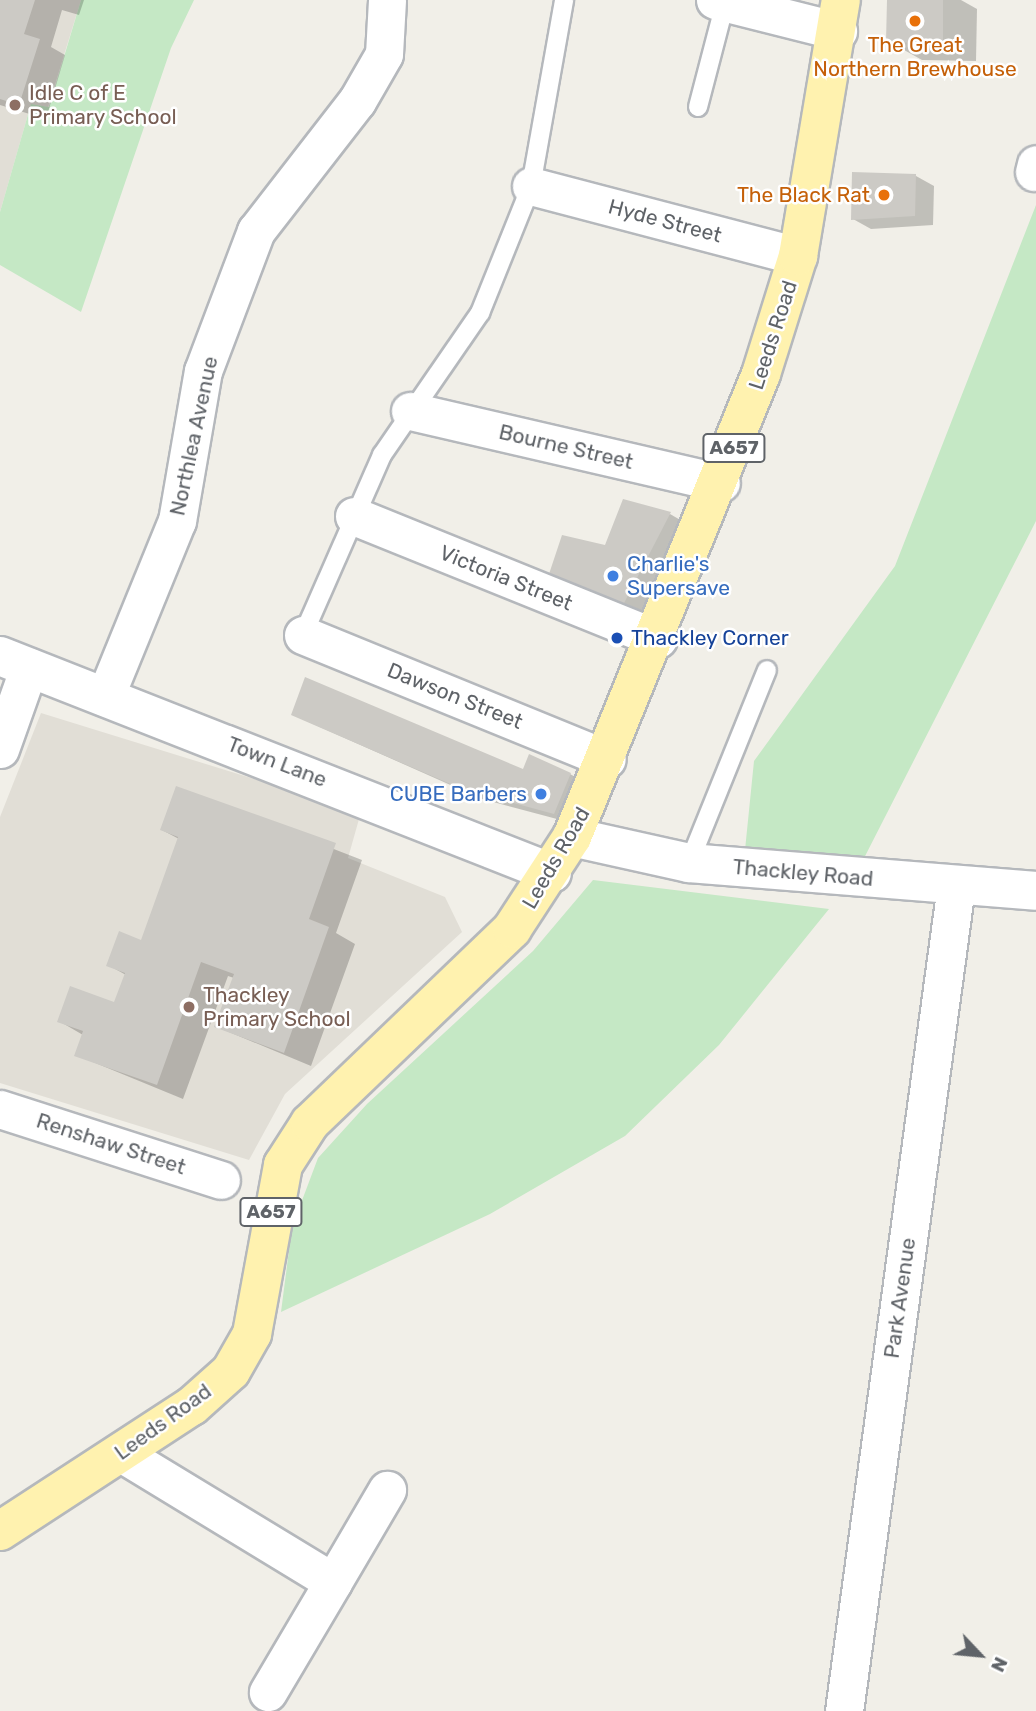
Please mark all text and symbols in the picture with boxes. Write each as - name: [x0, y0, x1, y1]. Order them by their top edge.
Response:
- marker: The Great Northern Brewhouse: [907, 13, 923, 29]
- place label: The Great Northern Brewhouse: [813, 32, 1017, 82]
- place label: Idle C of E Primary School: [29, 80, 177, 130]
- marker: Idle C of E Primary School: [7, 97, 23, 113]
- place label: The Black Rat: [737, 182, 870, 208]
- marker: The Black Rat: [876, 187, 892, 203]
- street label: Hyde Street: [606, 194, 724, 248]
- street label: Leeds Road: [744, 277, 802, 393]
- street label: Northlea Avenue: [165, 354, 223, 518]
- street label: Bourne Street: [496, 419, 636, 475]
- road number: A657: [701, 432, 767, 463]
- street label: Victoria Street: [436, 540, 576, 616]
- place label: Charlie's Supersave: [627, 551, 730, 601]
- marker: Charlie's Supersave: [605, 568, 621, 584]
- place label: Thackley Corner: [631, 625, 789, 651]
- marker: Thackley Corner: [609, 630, 625, 646]
- street label: Dawson Street: [384, 657, 526, 735]
- street label: Town Lane: [224, 732, 330, 792]
- place label: CUBE Barbers: [390, 781, 527, 807]
- marker: CUBE Barbers: [533, 786, 549, 802]
- street label: Leeds Road: [517, 803, 595, 913]
- street label: Thackley Road: [731, 854, 875, 892]
- place label: Thackley Primary School: [203, 982, 351, 1032]
- marker: Thackley Primary School: [181, 999, 197, 1015]
- street label: Renshaw Street: [33, 1108, 189, 1180]
- road number: A657: [238, 1196, 304, 1228]
- street label: Park Avenue: [879, 1236, 921, 1360]
- street label: Leeds Road: [110, 1379, 216, 1465]
- north arrow: [945, 1620, 1015, 1690]
- text: N: [986, 1653, 1013, 1676]

